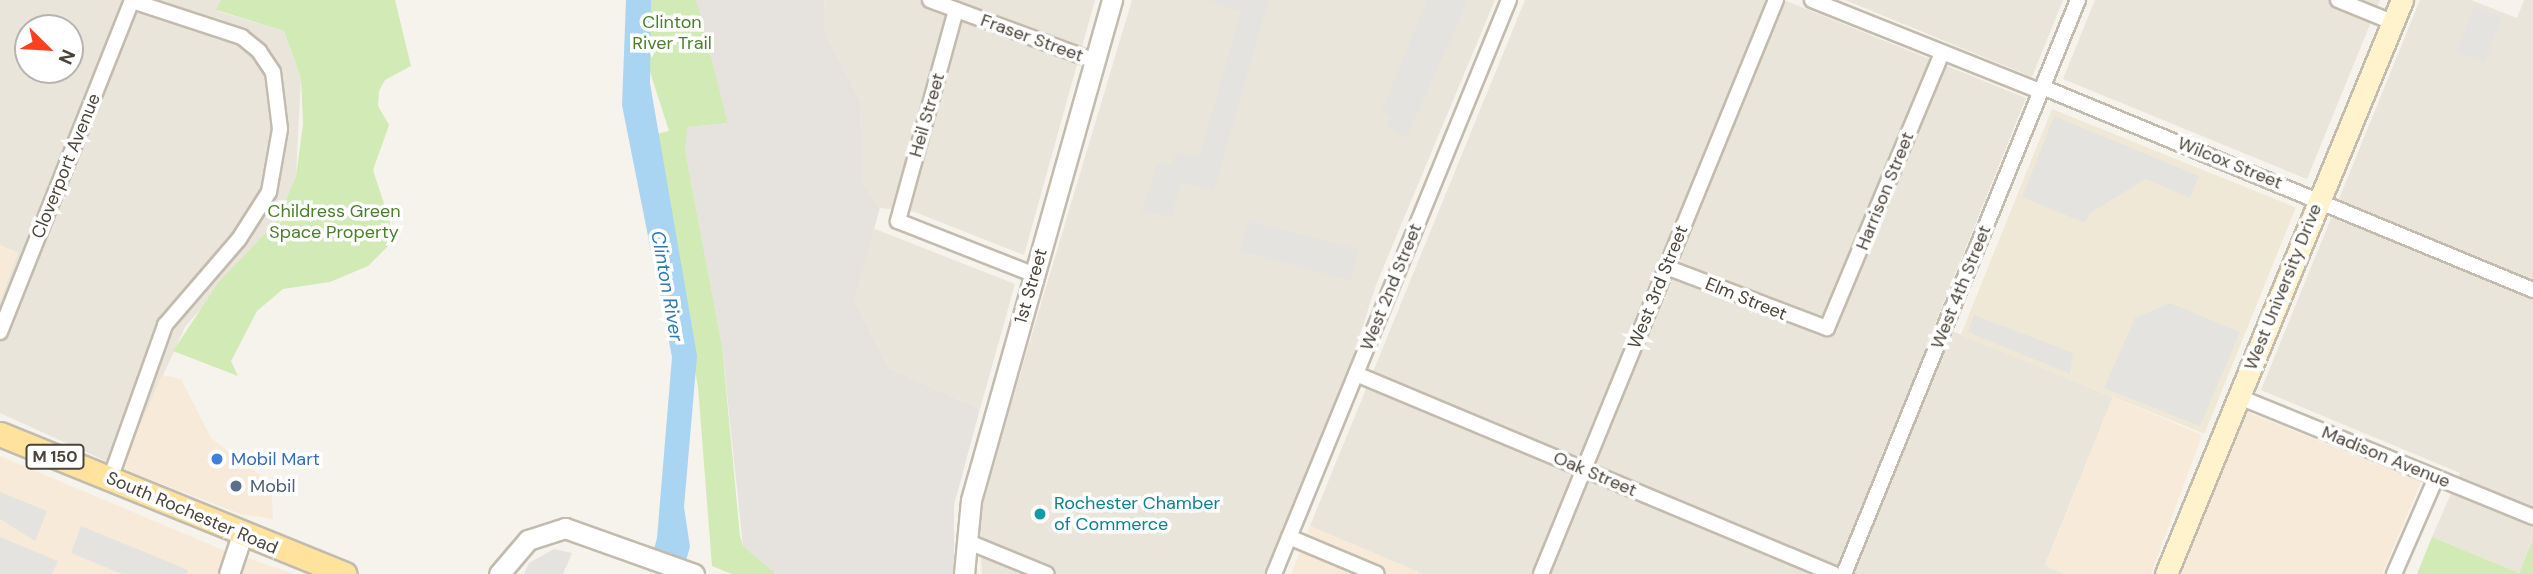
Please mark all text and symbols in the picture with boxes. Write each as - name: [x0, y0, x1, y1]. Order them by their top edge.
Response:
- street label: Fraser Street: [978, 9, 1086, 67]
- park label: Clinton River Trail: [632, 12, 712, 54]
- north arrow: [14, 14, 84, 84]
- text: N: [53, 46, 81, 68]
- street label: Heil Street: [905, 70, 949, 160]
- street label: Cloverport Avenue: [27, 90, 105, 242]
- street label: Harrison Street: [1851, 129, 1919, 253]
- street label: Wilcox Street: [2174, 132, 2286, 194]
- park label: Childress Green Space Property: [267, 201, 401, 244]
- street label: West University Drive: [2240, 201, 2326, 373]
- street label: West 2nd Street: [1356, 220, 1426, 354]
- street label: West 3rd Street: [1623, 222, 1693, 352]
- street label: West 4th Street: [1926, 222, 1996, 352]
- water label: Clinton River: [646, 229, 688, 343]
- street label: 1st Street: [1010, 246, 1052, 326]
- street label: Elm Street: [1702, 273, 1790, 325]
- street label: Madison Avenue: [2319, 421, 2453, 493]
- road number: M 150: [25, 445, 85, 470]
- street label: Oak Street: [1550, 447, 1640, 501]
- place label: Mobil Mart: [231, 448, 320, 470]
- marker: Mobil Mart: [209, 451, 225, 467]
- street label: South Rochester Road: [103, 467, 281, 559]
- place label: Mobil: [250, 475, 295, 497]
- marker: Mobil: [228, 478, 244, 494]
- place label: Rochester Chamber of Commerce: [1054, 493, 1220, 536]
- marker: Rochester Chamber of Commerce: [1032, 506, 1048, 522]

